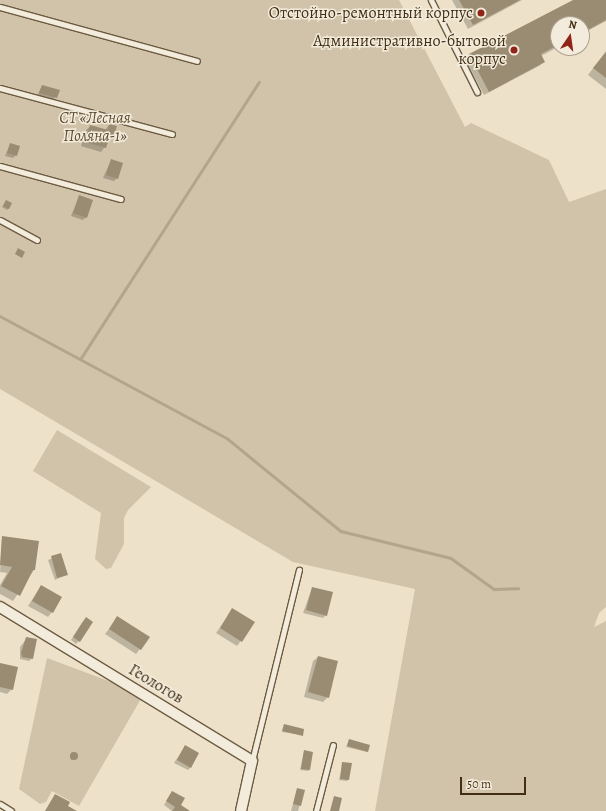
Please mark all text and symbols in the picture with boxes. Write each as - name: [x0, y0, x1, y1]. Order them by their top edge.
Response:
- place label: Отстойно-ремонтный корпус: [269, 3, 473, 23]
- marker: Отстойно-ремонтный корпус: [476, 8, 486, 18]
- north arrow: [550, 16, 590, 56]
- text: N: [567, 17, 578, 33]
- place label: Административно-бытовой корпус: [313, 31, 506, 69]
- marker: Административно-бытовой корпус: [509, 45, 519, 55]
- park label: СТ «Лесная Поляна-1»: [59, 108, 131, 146]
- street label: Геологов: [125, 660, 187, 708]
- scale bar: [462, 769, 528, 795]
- text: 50 m: [467, 776, 491, 792]

